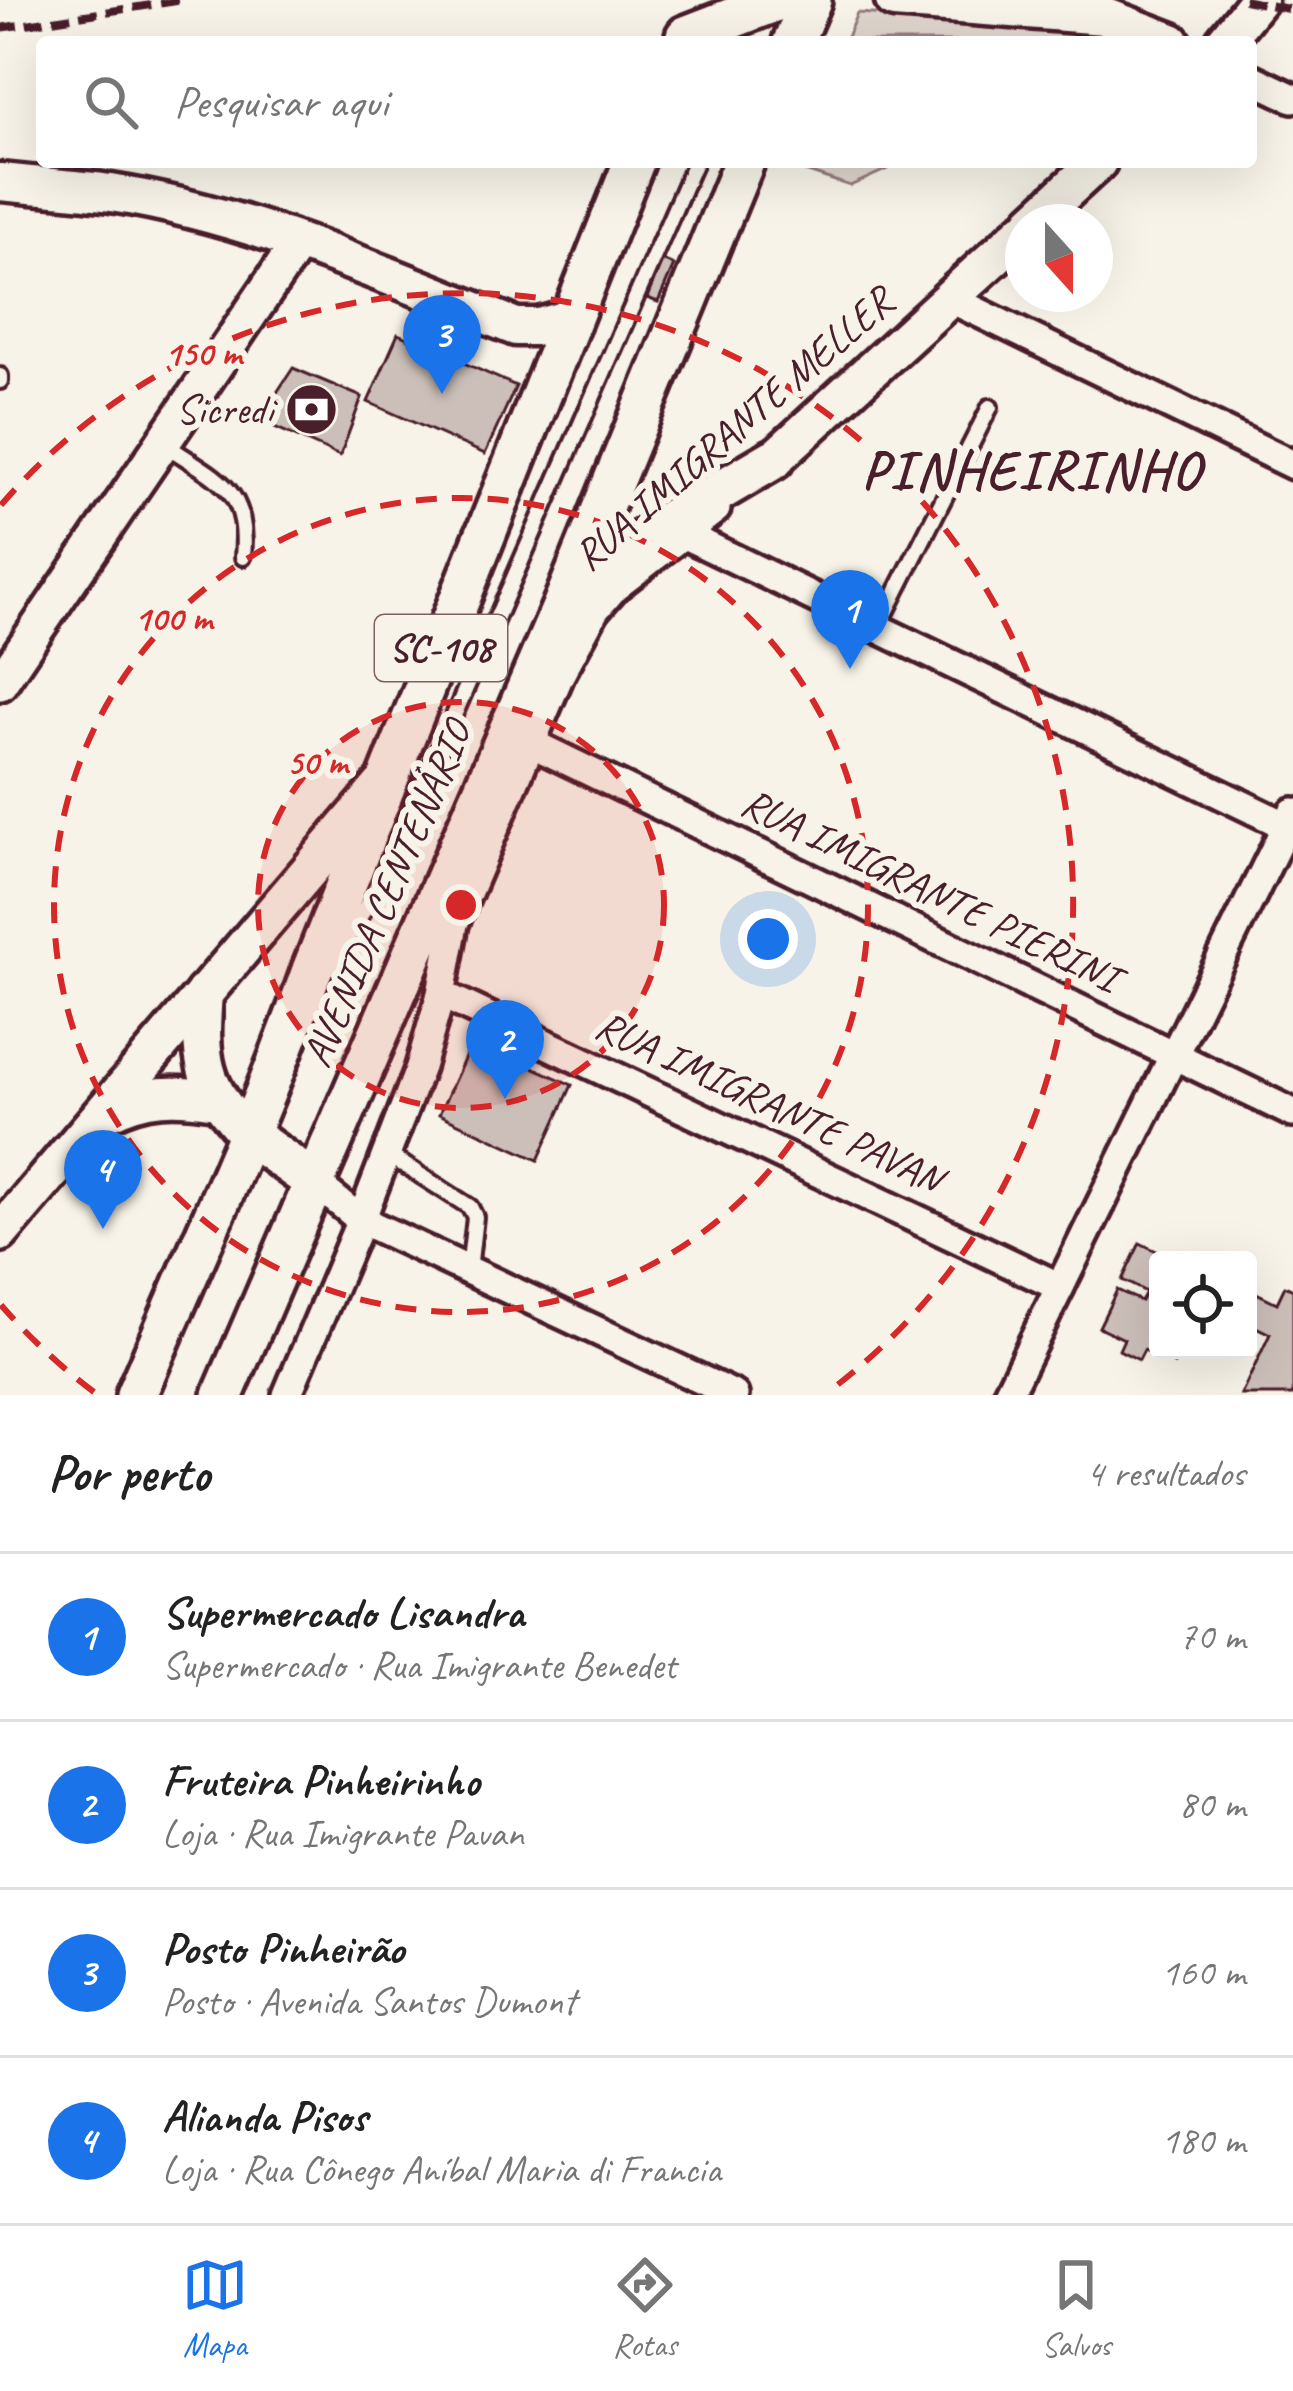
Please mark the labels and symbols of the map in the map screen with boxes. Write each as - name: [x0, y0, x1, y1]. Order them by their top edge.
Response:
- north arrow: [1005, 204, 1113, 312]
- street label: RUA IMIGRANTE MELLER: [563, 273, 907, 582]
- pin: 3: [403, 295, 481, 394]
- text: 150 m: [164, 330, 245, 376]
- bank icon: Sicredi: [284, 381, 340, 437]
- place label: Sicredi: [176, 383, 278, 436]
- district label: PINHEIRINHO: [862, 436, 1206, 504]
- pin: 1: [811, 570, 889, 669]
- text: 100 m: [134, 595, 215, 641]
- road number: SC-108: [375, 615, 507, 681]
- street label: AVENIDA CENTENÁRIO: [290, 709, 485, 1075]
- text: 50 m: [286, 739, 351, 785]
- street label: RUA IMIGRANTE PIERINI: [733, 776, 1135, 1008]
- centre of rings: [440, 884, 482, 926]
- your location: [738, 909, 798, 969]
- street label: RUA IMIGRANTE PAVAN: [587, 998, 956, 1208]
- pin: 2: [466, 1000, 544, 1099]
- pin: 4: [64, 1130, 142, 1229]

